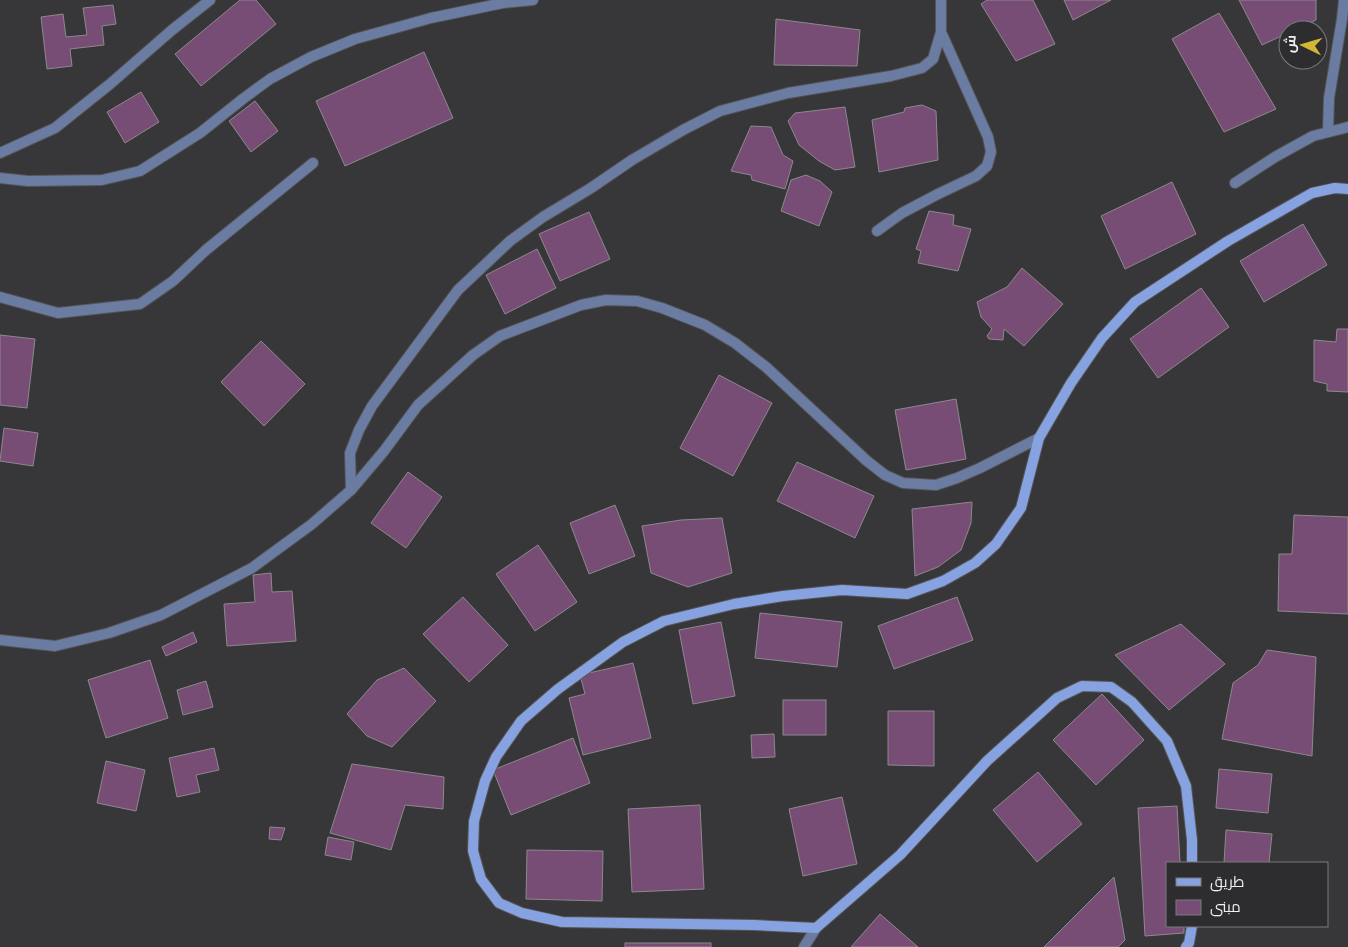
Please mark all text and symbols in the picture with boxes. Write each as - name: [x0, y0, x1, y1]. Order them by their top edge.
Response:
- north arrow: [1278, 20, 1328, 70]
- text: ش: [1280, 34, 1300, 54]
- legend: [1166, 862, 1328, 927]
- text: طريق: [1210, 872, 1244, 892]
- text: مبنى: [1210, 897, 1241, 917]

